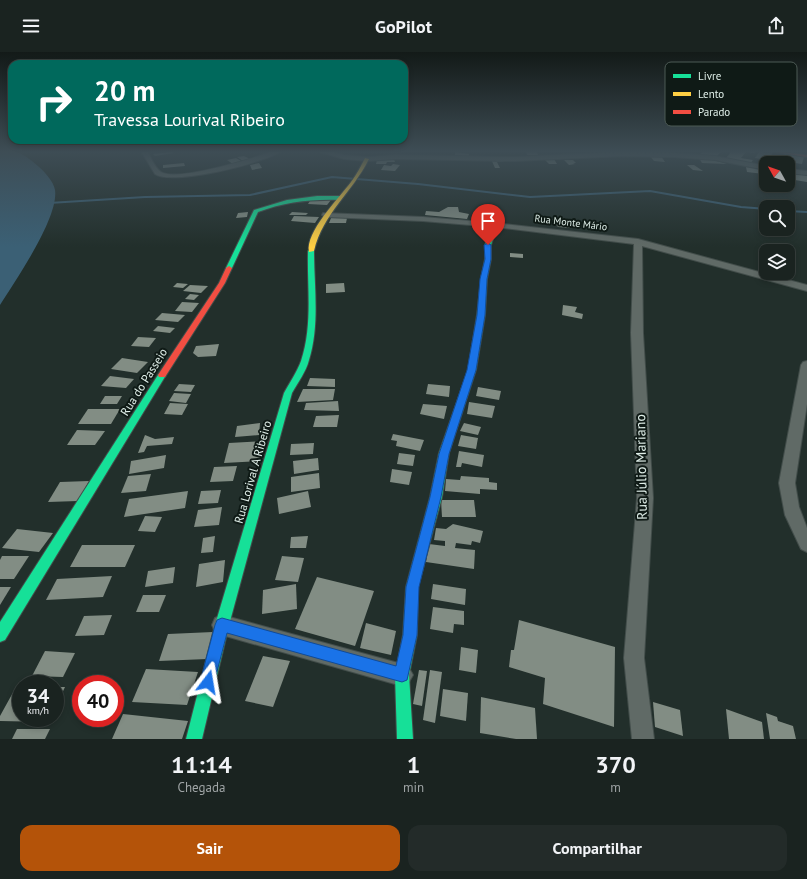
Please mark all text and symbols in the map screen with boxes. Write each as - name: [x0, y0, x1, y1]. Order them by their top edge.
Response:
- icon: menu: [20, 15, 42, 37]
- text: GoPilot: [375, 15, 432, 38]
- icon: share: [765, 15, 787, 37]
- legend: [665, 62, 797, 126]
- text: Livre: [698, 69, 722, 83]
- text: 20 m: [94, 72, 155, 109]
- icon: right: [28, 76, 80, 128]
- text: Lento: [698, 87, 724, 101]
- text: Parado: [698, 105, 730, 119]
- text: Travessa Lourival Ribeiro: [94, 108, 285, 131]
- north arrow: [759, 156, 795, 192]
- map controls: [759, 156, 795, 280]
- button: search: [759, 200, 795, 236]
- pin: [471, 204, 505, 245]
- icon: arrive: [477, 210, 499, 232]
- street label: Rua Monte Mário: [534, 212, 608, 233]
- button: layers: [759, 244, 795, 280]
- street label: Rua do Passeio: [117, 345, 170, 418]
- street label: Rua Júlio Mariano: [631, 414, 651, 520]
- street label: Rua Lorival A Ribeiro: [231, 419, 274, 525]
- position arrow: [187, 661, 229, 703]
- speed limit sign: 40: [72, 675, 124, 727]
- text: 34: [27, 683, 49, 709]
- text: km/h: [27, 704, 49, 717]
- text: 11:14: [171, 749, 232, 780]
- text: 1: [407, 749, 420, 780]
- text: 370: [595, 749, 636, 780]
- text: Chegada: [178, 779, 225, 796]
- text: min: [403, 779, 424, 796]
- text: m: [610, 779, 621, 796]
- button: Sair: [20, 825, 400, 871]
- button: Compartilhar: [408, 825, 787, 871]

